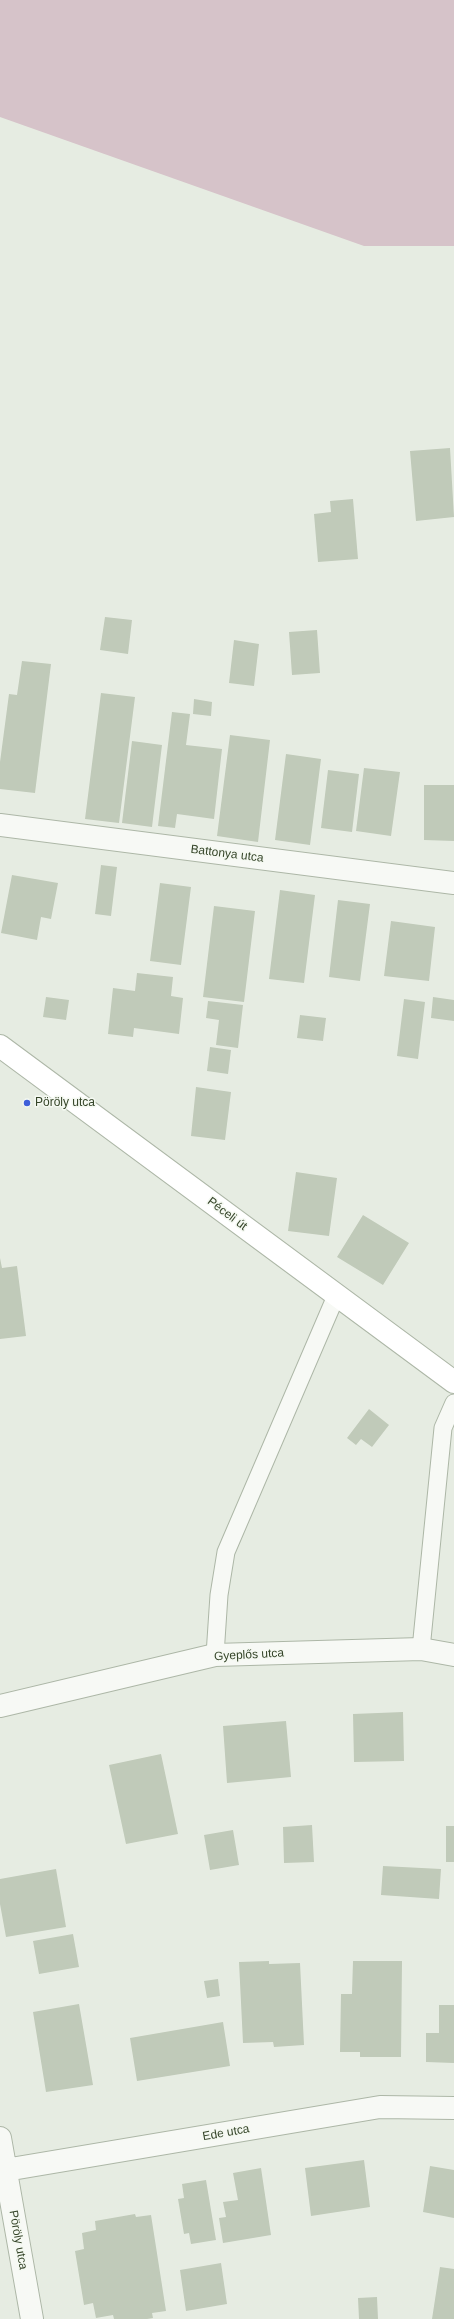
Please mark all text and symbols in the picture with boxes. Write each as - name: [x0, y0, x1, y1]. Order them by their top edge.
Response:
- street label: Battonya utca: [190, 842, 264, 866]
- place label: Pöröly utca: [35, 1096, 95, 1110]
- marker: Pöröly utca: [22, 1098, 32, 1108]
- street label: Péceli út: [204, 1194, 250, 1234]
- street label: Gyeplős utca: [214, 1646, 284, 1664]
- street label: Ede utca: [201, 2122, 251, 2144]
- street label: Pöröly utca: [6, 2209, 30, 2271]

